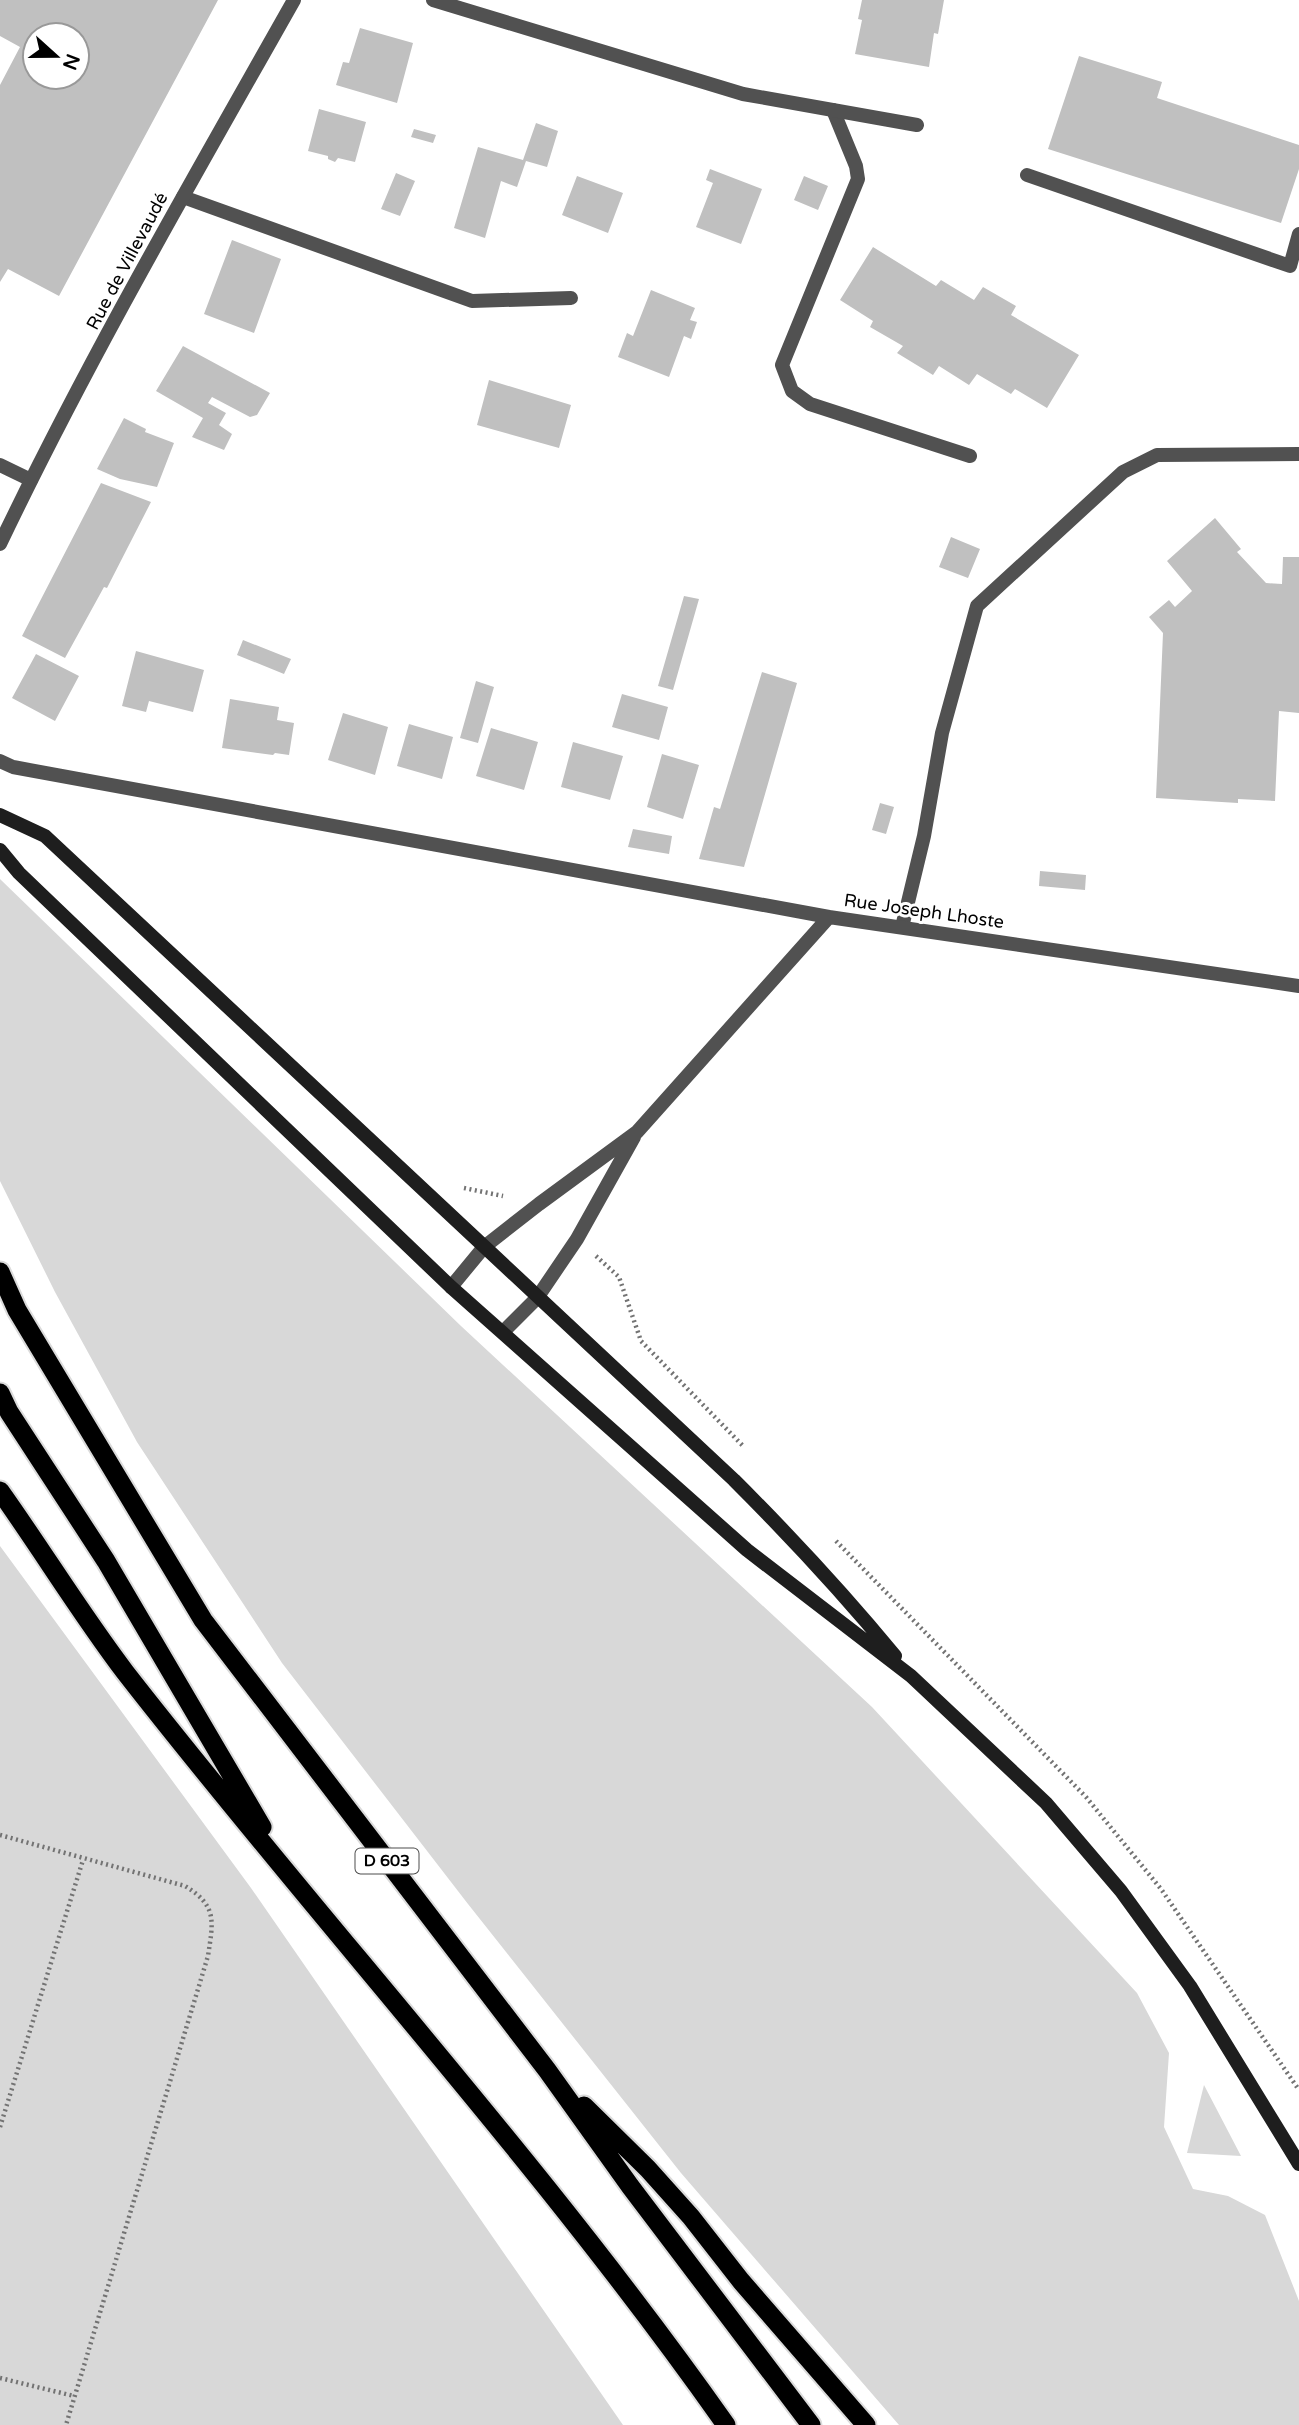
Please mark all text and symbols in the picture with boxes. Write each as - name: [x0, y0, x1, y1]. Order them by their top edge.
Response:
- north arrow: [21, 21, 91, 91]
- text: N: [58, 51, 84, 73]
- street label: Rue de Villevaudé: [81, 188, 173, 334]
- street label: Rue Joseph Lhoste: [842, 889, 1006, 933]
- road number: D 603: [356, 1848, 418, 1873]

